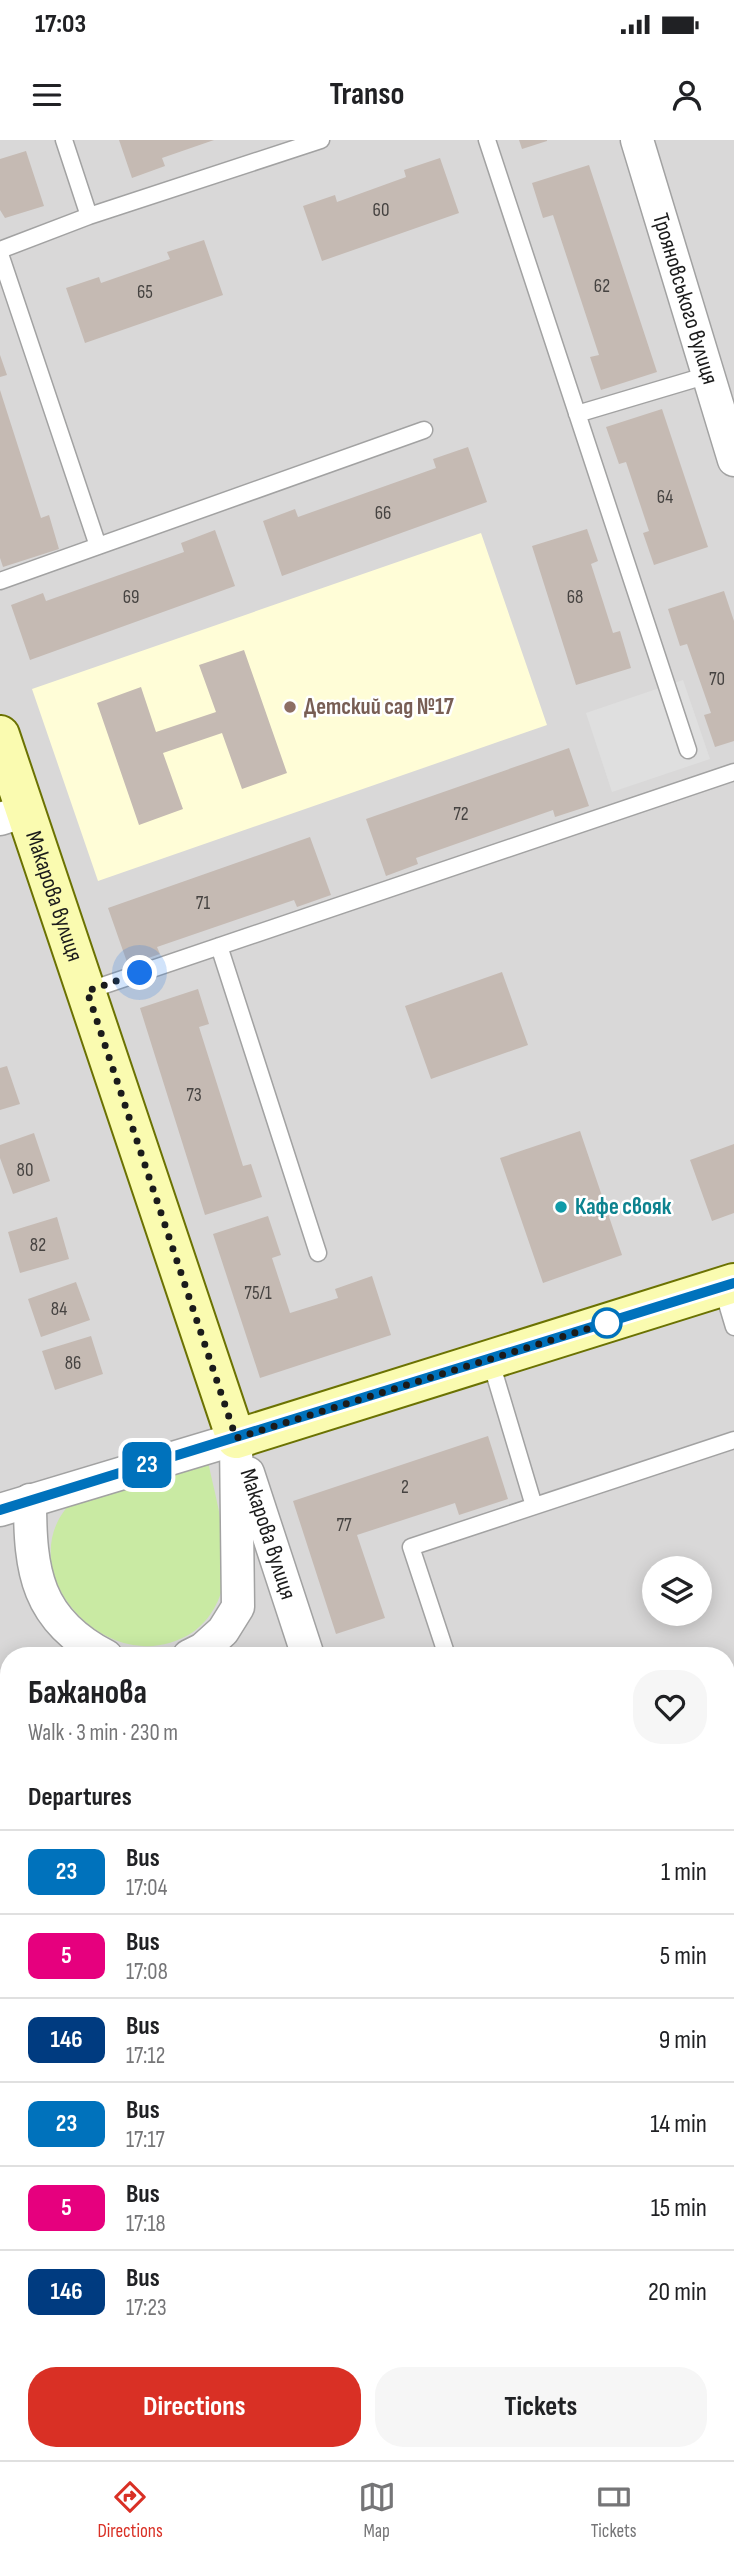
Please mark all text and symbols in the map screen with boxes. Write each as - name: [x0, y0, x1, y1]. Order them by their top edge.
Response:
- text: 17:03: [35, 9, 86, 40]
- text: Transo: [329, 75, 405, 114]
- icon: menu: [28, 76, 66, 114]
- icon: person: [668, 76, 706, 114]
- house number: 60: [373, 199, 389, 222]
- street label: Трояновського вулиця: [646, 210, 724, 388]
- house number: 62: [594, 275, 610, 298]
- house number: 65: [137, 281, 153, 304]
- house number: 64: [657, 486, 673, 509]
- house number: 66: [375, 502, 391, 525]
- house number: 69: [123, 586, 139, 609]
- house number: 68: [567, 586, 583, 609]
- house number: 70: [709, 668, 725, 691]
- place label: Детский сад №17: [304, 693, 454, 721]
- marker: Детский сад №17: [282, 699, 298, 715]
- house number: 72: [453, 803, 469, 826]
- street label: Макарова вулиця: [19, 827, 89, 965]
- house number: 71: [196, 892, 211, 915]
- your location: [122, 955, 157, 990]
- house number: 73: [186, 1084, 202, 1107]
- house number: 80: [17, 1159, 33, 1182]
- place label: Кафе свояк: [575, 1193, 672, 1221]
- marker: Кафе свояк: [553, 1199, 569, 1215]
- house number: 82: [30, 1234, 46, 1257]
- house number: 75/1: [244, 1282, 272, 1305]
- house number: 84: [51, 1298, 67, 1321]
- unlabelled marker: [592, 1308, 622, 1338]
- house number: 86: [65, 1352, 81, 1375]
- line badge: 23: [116, 1442, 178, 1488]
- text: 23: [136, 1450, 158, 1479]
- street label: Макарова вулиця: [234, 1465, 302, 1603]
- house number: 2: [401, 1476, 409, 1499]
- house number: 77: [336, 1514, 352, 1537]
- map controls: [642, 1556, 712, 1626]
- button: layers: [642, 1556, 712, 1626]
- button: heart: [633, 1670, 707, 1744]
- text: Бажанова: [28, 1673, 147, 1713]
- text: Walk · 3 min · 230 m: [28, 1719, 178, 1747]
- text: Departures: [28, 1782, 132, 1813]
- text: Bus: [126, 1843, 160, 1874]
- text: 23: [56, 1857, 77, 1886]
- text: 1 min: [661, 1857, 707, 1888]
- text: 17:04: [126, 1874, 167, 1902]
- text: Bus: [126, 1927, 160, 1958]
- text: 5: [61, 1941, 72, 1970]
- text: 5 min: [660, 1941, 707, 1972]
- text: 17:08: [126, 1958, 168, 1986]
- text: Bus: [126, 2011, 160, 2042]
- text: 146: [50, 2025, 83, 2054]
- text: 9 min: [659, 2025, 707, 2056]
- text: 17:12: [126, 2042, 165, 2070]
- text: Bus: [126, 2095, 160, 2126]
- text: 23: [56, 2109, 77, 2138]
- text: 14 min: [650, 2109, 707, 2140]
- text: 17:17: [126, 2126, 165, 2154]
- text: Bus: [126, 2179, 160, 2210]
- text: 5: [61, 2193, 72, 2222]
- text: 15 min: [651, 2193, 707, 2224]
- text: 17:18: [126, 2210, 166, 2238]
- text: Bus: [126, 2263, 160, 2294]
- text: 146: [50, 2277, 83, 2306]
- text: 20 min: [648, 2277, 707, 2308]
- text: 17:23: [126, 2294, 167, 2322]
- button: Directions: [28, 2367, 361, 2447]
- button: Tickets: [375, 2367, 707, 2447]
- tab: Directions: [97, 2478, 163, 2543]
- tab: Map: [358, 2478, 396, 2543]
- tab: Tickets: [591, 2478, 637, 2543]

